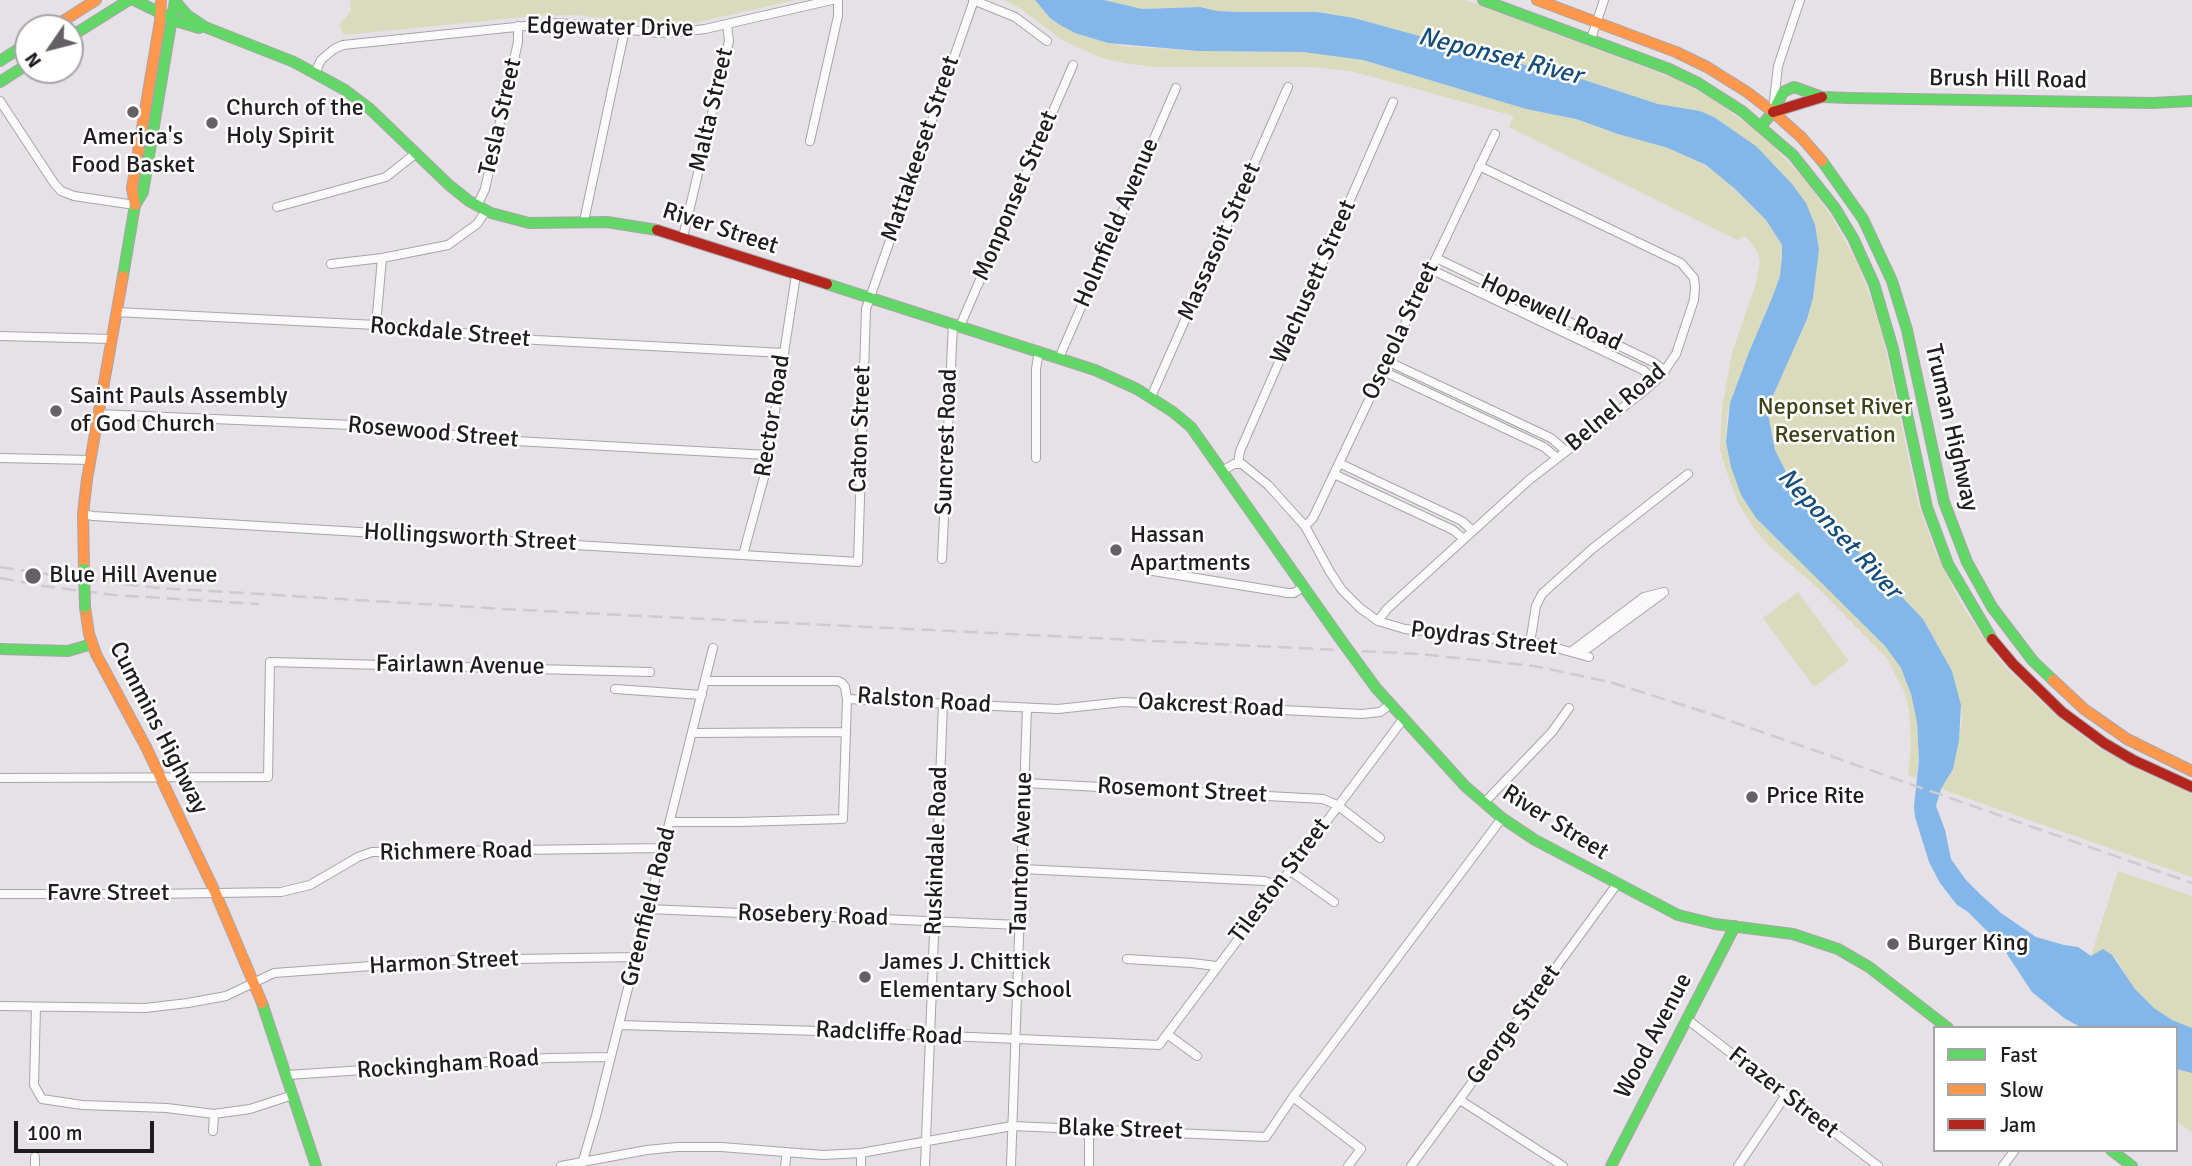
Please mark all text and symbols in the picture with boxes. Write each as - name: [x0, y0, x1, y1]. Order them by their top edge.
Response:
- street label: Edgewater Drive: [526, 12, 694, 44]
- north arrow: [14, 14, 84, 84]
- water label: Neponset River: [1415, 22, 1585, 92]
- street label: Malta Street: [684, 45, 740, 175]
- text: N: [20, 48, 47, 72]
- street label: Mattakeeset Street: [876, 52, 966, 246]
- street label: Tesla Street: [474, 56, 528, 178]
- street label: Brush Hill Road: [1929, 64, 2087, 96]
- place label: Church of the Holy Spirit: [226, 95, 364, 151]
- marker: America's Food Basket: [125, 104, 141, 120]
- street label: Monponset Street: [967, 107, 1065, 285]
- marker: Church of the Holy Spirit: [204, 115, 220, 131]
- place label: America's Food Basket: [71, 124, 195, 180]
- street label: Holmfield Avenue: [1068, 134, 1166, 312]
- street label: Massasoit Street: [1172, 158, 1268, 326]
- street label: Wachusett Street: [1265, 196, 1363, 368]
- street label: River Street: [659, 197, 781, 261]
- street label: Osceola Street: [1356, 257, 1446, 405]
- street label: Hopewell Road: [1476, 268, 1626, 358]
- street label: Rockdale Street: [368, 312, 532, 354]
- street label: Truman Highway: [1918, 342, 1984, 514]
- street label: Rector Road: [749, 353, 797, 479]
- street label: Belnel Road: [1560, 358, 1672, 458]
- street label: Caton Street: [844, 365, 878, 493]
- street label: Suncrest Road: [930, 368, 964, 516]
- place label: Saint Pauls Assembly of God Church: [70, 383, 287, 439]
- park label: Neponset River Reservation: [1758, 394, 1912, 450]
- marker: Saint Pauls Assembly of God Church: [48, 403, 64, 419]
- street label: Rosewood Street: [346, 411, 520, 455]
- water label: Neponset River: [1770, 462, 1908, 606]
- street label: Hollingsworth Street: [363, 518, 577, 558]
- place label: Hassan Apartments: [1130, 522, 1250, 578]
- marker: Hassan Apartments: [1108, 542, 1124, 558]
- place label: Blue Hill Avenue: [49, 562, 218, 590]
- marker: Blue Hill Avenue: [23, 566, 43, 586]
- street label: Poydras Street: [1409, 616, 1559, 662]
- street label: Cummins Highway: [102, 637, 214, 819]
- street label: Fairlawn Avenue: [375, 650, 545, 682]
- street label: Ralston Road: [856, 682, 992, 720]
- street label: Oakcrest Road: [1137, 688, 1285, 724]
- street label: Ruskindale Road: [920, 766, 954, 936]
- street label: Taunton Avenue: [1005, 771, 1039, 935]
- street label: Rosemont Street: [1096, 772, 1268, 810]
- street label: River Street: [1497, 779, 1613, 867]
- place label: Price Rite: [1766, 783, 1864, 811]
- marker: Price Rite: [1744, 789, 1760, 805]
- street label: Tileston Street: [1224, 813, 1336, 949]
- street label: Greenfield Road: [615, 824, 683, 990]
- street label: Richmere Road: [379, 836, 533, 868]
- street label: Favre Street: [47, 880, 169, 908]
- street label: Rosebery Road: [737, 899, 889, 933]
- place label: Burger King: [1907, 930, 2029, 958]
- marker: Burger King: [1885, 936, 1901, 952]
- street label: Harmon Street: [368, 945, 520, 981]
- place label: James J. Chittick Elementary School: [879, 949, 1072, 1005]
- street label: George Street: [1461, 959, 1567, 1091]
- marker: James J. Chittick Elementary School: [857, 969, 873, 985]
- street label: Wood Avenue: [1609, 969, 1699, 1103]
- street label: Radcliffe Road: [815, 1016, 963, 1052]
- legend: [1933, 1026, 2178, 1152]
- street label: Frazer Street: [1722, 1041, 1844, 1145]
- text: Fast: [2000, 1042, 2037, 1068]
- street label: Rockingham Road: [356, 1044, 540, 1086]
- text: Slow: [2000, 1077, 2044, 1103]
- scale bar: [18, 1106, 158, 1150]
- text: Jam: [2000, 1112, 2036, 1138]
- street label: Blake Street: [1057, 1113, 1183, 1147]
- text: 100 m: [27, 1120, 82, 1146]

